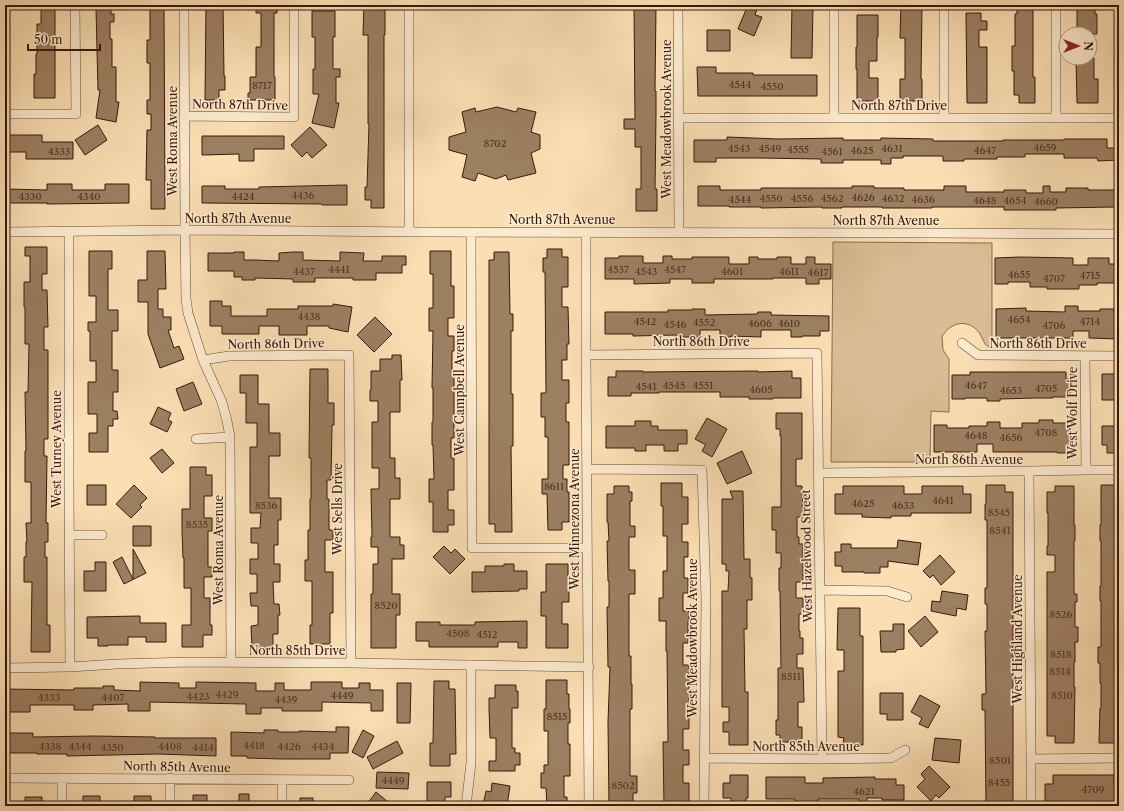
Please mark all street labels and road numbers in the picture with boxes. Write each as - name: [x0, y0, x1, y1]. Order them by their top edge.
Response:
- street label: West Meadowbrook Avenue: [659, 39, 674, 200]
- street label: West Roma Avenue: [165, 86, 180, 197]
- street label: North 87th Drive: [192, 96, 288, 113]
- street label: North 87th Drive: [851, 98, 947, 113]
- street label: North 87th Avenue: [184, 211, 292, 226]
- street label: North 87th Avenue: [508, 212, 616, 227]
- street label: North 87th Avenue: [832, 213, 940, 228]
- street label: West Campbell Avenue: [452, 324, 467, 457]
- street label: North 86th Drive: [652, 334, 750, 349]
- street label: North 86th Drive: [227, 335, 325, 352]
- street label: North 86th Drive: [989, 336, 1087, 351]
- street label: West Wolf Drive: [1065, 366, 1080, 460]
- street label: West Turney Avenue: [49, 390, 64, 509]
- street label: West Minnezona Avenue: [567, 448, 582, 591]
- street label: North 86th Avenue: [915, 452, 1023, 467]
- street label: West Sells Drive: [330, 463, 345, 556]
- street label: West Hazelwood Street: [798, 489, 815, 624]
- street label: West Roma Avenue: [211, 495, 226, 606]
- street label: West Meadowbrook Avenue: [685, 558, 700, 719]
- street label: West Highland Avenue: [1010, 574, 1025, 705]
- street label: North 85th Drive: [249, 643, 346, 658]
- street label: North 85th Avenue: [752, 739, 860, 754]
- street label: North 85th Avenue: [123, 758, 231, 775]

